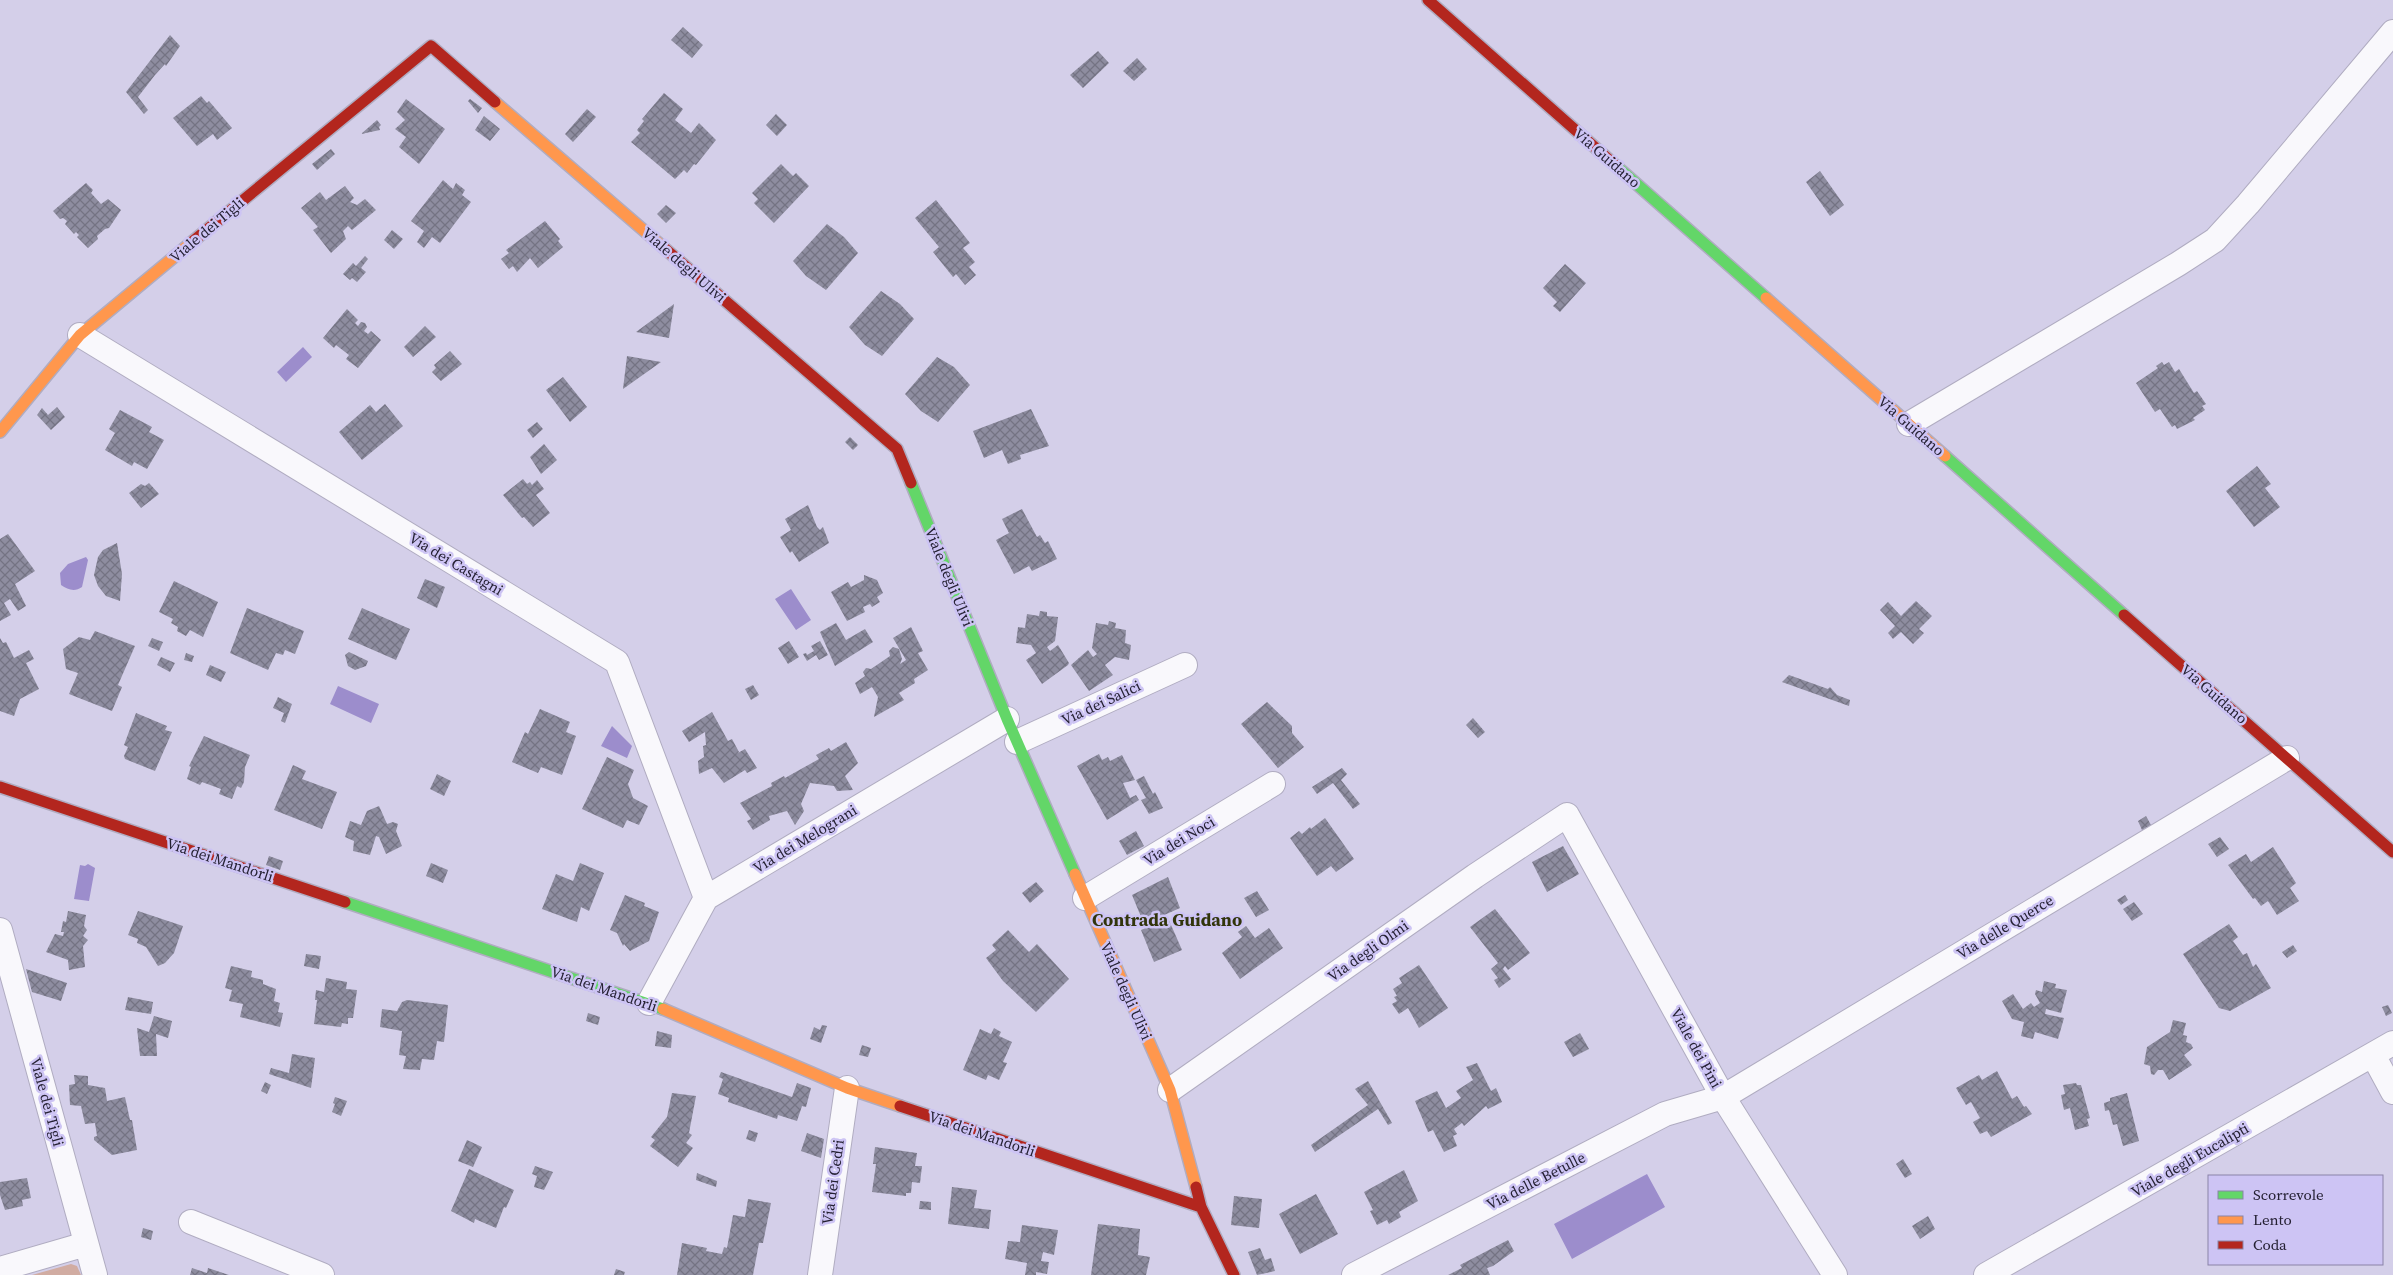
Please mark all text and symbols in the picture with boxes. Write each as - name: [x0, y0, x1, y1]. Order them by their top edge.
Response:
- street label: Via Guidano: [1570, 123, 1645, 192]
- street label: Viale dei Tigli: [165, 192, 248, 267]
- street label: Viale degli Ulivi: [638, 222, 731, 307]
- street label: Via Guidano: [1874, 391, 1949, 460]
- street label: Viale degli Ulivi: [920, 524, 979, 630]
- street label: Via dei Castagni: [405, 527, 507, 600]
- street label: Via Guidano: [2177, 659, 2252, 728]
- street label: Via dei Salici: [1058, 675, 1144, 730]
- street label: Via dei Melograni: [749, 799, 861, 878]
- street label: Via dei Noci: [1139, 811, 1219, 870]
- street label: Via dei Mandorli: [164, 832, 276, 887]
- street label: Via delle Querce: [1952, 889, 2057, 964]
- district label: Contrada Guidano: [1092, 907, 1242, 932]
- street label: Via degli Olmi: [1323, 915, 1412, 986]
- street label: Viale degli Ulivi: [1095, 938, 1157, 1043]
- street label: Via dei Mandorli: [548, 961, 660, 1017]
- street label: Viale dei Pini: [1666, 1004, 1727, 1092]
- street label: Viale dei Tigli: [26, 1055, 69, 1149]
- street label: Via dei Mandorli: [926, 1106, 1038, 1162]
- street label: Viale degli Eucalipti: [2127, 1117, 2252, 1202]
- street label: Via dei Cedri: [816, 1138, 849, 1226]
- street label: Via delle Betulle: [1483, 1146, 1589, 1215]
- legend: [2208, 1175, 2383, 1265]
- text: Scorrevole: [2253, 1184, 2324, 1205]
- text: Lento: [2253, 1209, 2292, 1230]
- text: Coda: [2253, 1234, 2287, 1255]

